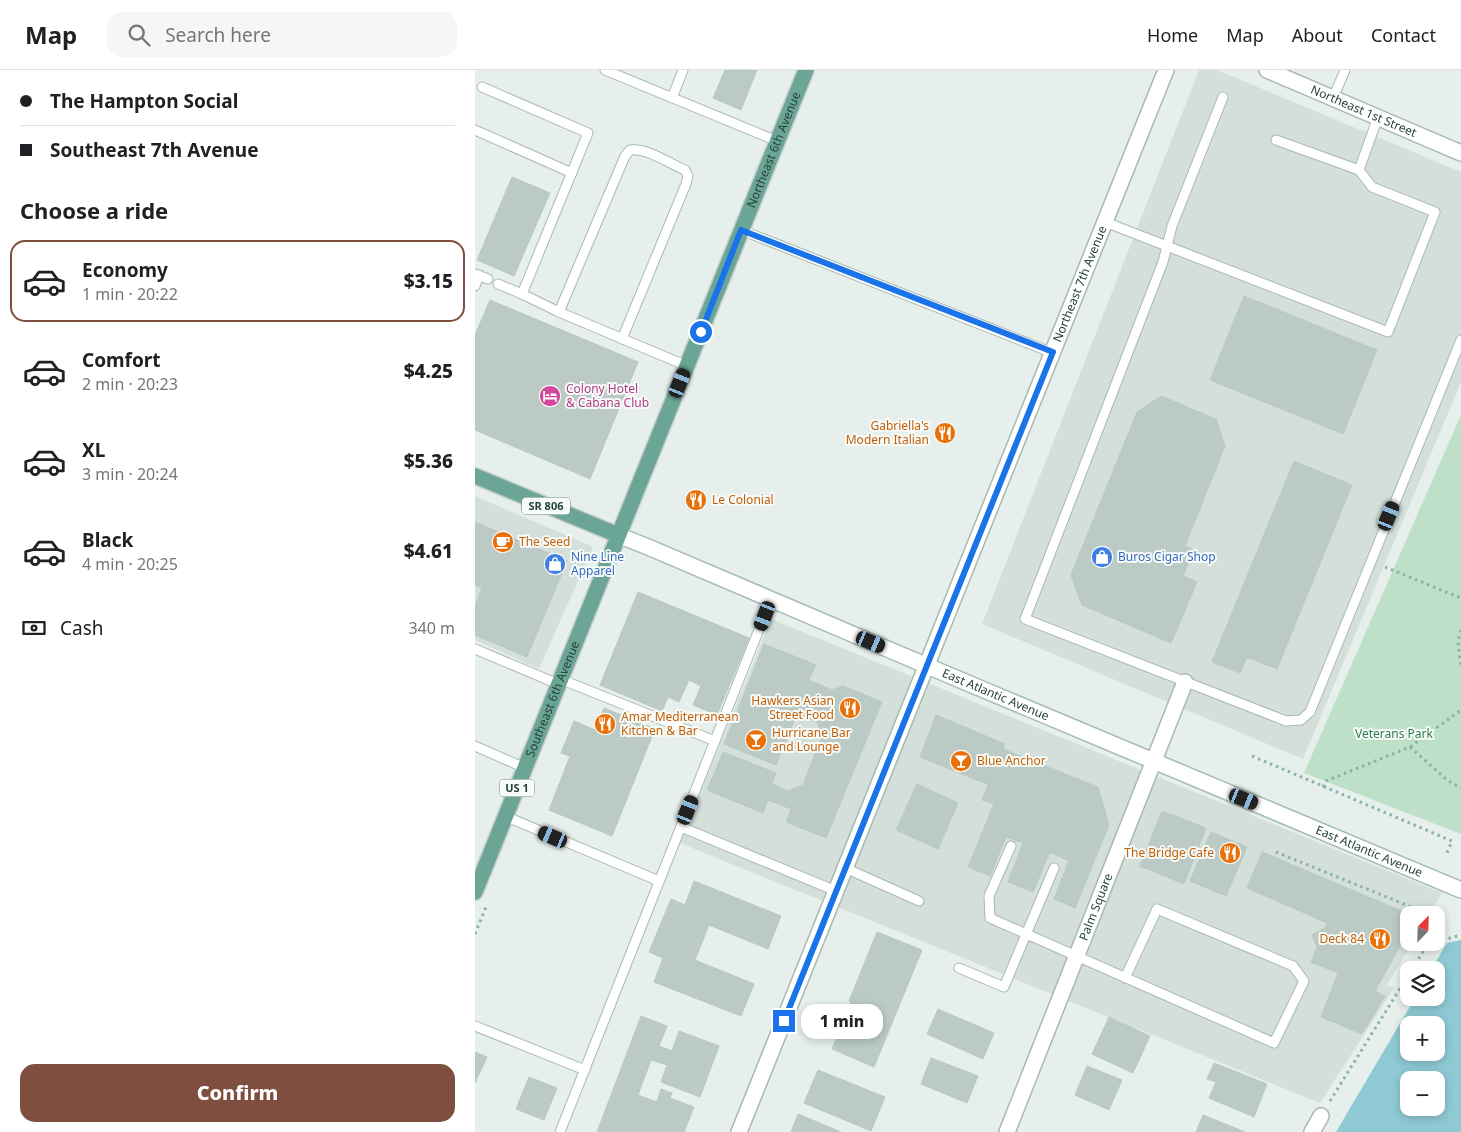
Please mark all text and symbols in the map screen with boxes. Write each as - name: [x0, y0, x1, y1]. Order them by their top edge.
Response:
- search box: [107, 12, 457, 57]
- text: Map: [25, 18, 77, 51]
- icon: search: [125, 21, 153, 49]
- text: Search here: [165, 22, 271, 48]
- text: Home: [1147, 23, 1198, 47]
- text: Map: [1226, 23, 1264, 47]
- text: About: [1292, 23, 1343, 47]
- text: Contact: [1371, 23, 1436, 47]
- street label: Northeast 1st Street: [1308, 81, 1420, 141]
- text: The Hampton Social: [50, 88, 238, 114]
- street label: Northeast 6th Avenue: [742, 89, 804, 210]
- text: Southeast 7th Avenue: [50, 137, 259, 163]
- text: Choose a ride: [20, 195, 168, 225]
- street label: Northeast 7th Avenue: [1049, 223, 1111, 344]
- text: Economy: [82, 257, 168, 283]
- icon: car: [22, 259, 67, 304]
- text: $3.15: [404, 268, 453, 294]
- text: 1 min · 20:22: [82, 283, 178, 305]
- route start: [690, 321, 712, 343]
- text: Comfort: [82, 347, 161, 373]
- icon: car: [22, 349, 67, 394]
- text: $4.25: [404, 358, 453, 384]
- car: [667, 366, 692, 400]
- text: 2 min · 20:23: [82, 373, 178, 395]
- place label: Colony Hotel & Cabana Club: [566, 380, 649, 411]
- hotel icon: Colony Hotel & Cabana Club: [538, 384, 562, 408]
- place label: Gabriella's Modern Italian: [846, 417, 929, 448]
- restaurant icon: Gabriella's Modern Italian: [933, 421, 957, 445]
- text: XL: [82, 437, 105, 463]
- icon: car: [22, 439, 67, 484]
- text: $5.36: [404, 448, 453, 474]
- text: 3 min · 20:24: [82, 463, 178, 485]
- restaurant icon: Le Colonial: [684, 488, 708, 512]
- place label: Le Colonial: [712, 491, 774, 508]
- road number: SR 806: [522, 498, 570, 514]
- car: [1376, 499, 1401, 533]
- text: Black: [82, 527, 133, 553]
- icon: car: [22, 529, 67, 574]
- cafe icon: The Seed: [491, 530, 515, 554]
- place label: The Seed: [519, 533, 570, 550]
- text: $4.61: [404, 538, 453, 564]
- shop icon: Buros Cigar Shop: [1090, 545, 1114, 569]
- place label: Nine Line Apparel: [571, 548, 624, 579]
- place label: Buros Cigar Shop: [1118, 548, 1216, 565]
- shop icon: Nine Line Apparel: [543, 552, 567, 576]
- text: 4 min · 20:25: [82, 553, 178, 575]
- car: [752, 599, 777, 633]
- icon: cash: [20, 614, 48, 642]
- text: Cash: [60, 615, 104, 641]
- text: 340 m: [408, 617, 455, 639]
- car: [854, 629, 887, 655]
- street label: Southeast 6th Avenue: [521, 638, 583, 759]
- street label: East Atlantic Avenue: [940, 664, 1052, 724]
- place label: Hawkers Asian Street Food: [751, 692, 834, 723]
- restaurant icon: Hawkers Asian Street Food: [838, 696, 862, 720]
- place label: Amar Mediterranean Kitchen & Bar: [621, 708, 739, 739]
- restaurant icon: Amar Mediterranean Kitchen & Bar: [593, 712, 617, 736]
- place label: Hurricane Bar and Lounge: [772, 724, 851, 755]
- park label: Veterans Park: [1355, 725, 1434, 742]
- bar icon: Hurricane Bar and Lounge: [744, 728, 768, 752]
- bar icon: Blue Anchor: [949, 749, 973, 773]
- place label: Blue Anchor: [977, 752, 1046, 769]
- road number: US 1: [499, 780, 535, 796]
- car: [1227, 786, 1260, 812]
- car: [675, 793, 700, 827]
- street label: East Atlantic Avenue: [1313, 821, 1426, 881]
- car: [536, 824, 569, 850]
- restaurant icon: The Bridge Cafe: [1218, 841, 1242, 865]
- place label: The Bridge Cafe: [1124, 844, 1214, 861]
- street label: Palm Square: [1075, 870, 1117, 943]
- north arrow: [1400, 906, 1445, 951]
- map controls: [1400, 906, 1445, 1116]
- restaurant icon: Deck 84: [1368, 927, 1392, 951]
- place label: Deck 84: [1319, 930, 1364, 947]
- button: layers: [1400, 961, 1445, 1006]
- callout: 1 min: [801, 1004, 884, 1038]
- route end: [773, 1010, 795, 1032]
- text: 1 min: [820, 1010, 864, 1032]
- button: +: [1400, 1016, 1445, 1061]
- button: Confirm: [20, 1064, 455, 1122]
- button: −: [1400, 1071, 1445, 1116]

